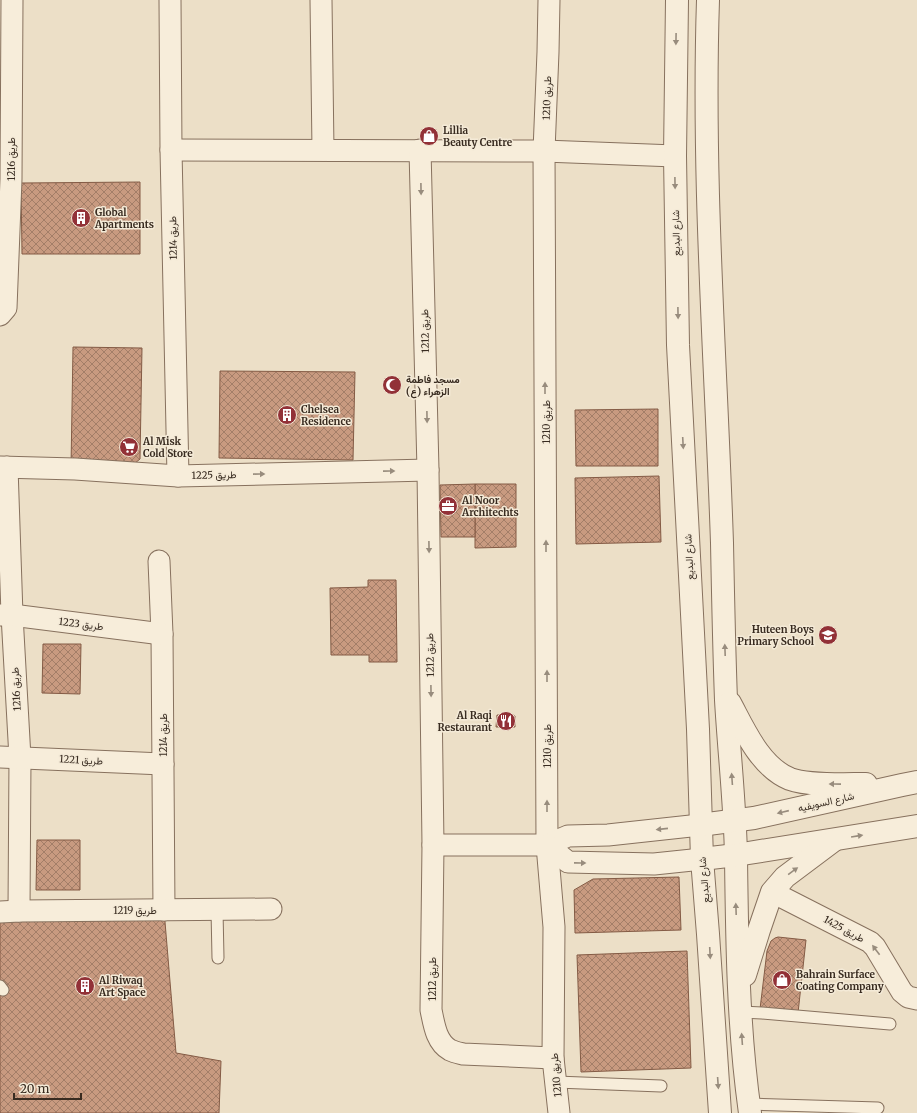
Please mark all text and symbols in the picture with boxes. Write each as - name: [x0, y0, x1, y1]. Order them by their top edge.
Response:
- one-way arrow: [673, 33, 679, 46]
- street label: طريق 1210: [540, 75, 554, 120]
- place label: Lillia Beauty Centre: [443, 124, 513, 149]
- shop icon: Lillia Beauty Centre: [418, 125, 440, 147]
- street label: طريق 1216: [5, 137, 18, 181]
- one-way arrow: [672, 177, 679, 189]
- one-way arrow: [418, 183, 424, 196]
- place label: Global Apartments: [94, 206, 154, 231]
- building icon: Global Apartments: [70, 207, 92, 229]
- street label: شارع البديع: [669, 210, 683, 256]
- street label: طريق 1214: [166, 216, 180, 260]
- one-way arrow: [675, 307, 681, 320]
- street label: طريق 1212: [418, 308, 432, 353]
- place label: مسجد فاطمة الزهراء (ع): [406, 373, 460, 399]
- mosque icon: مسجد فاطمة الزهراء (ع): [381, 374, 403, 396]
- one-way arrow: [542, 381, 548, 394]
- street label: طريق 1210: [540, 399, 553, 444]
- place label: Chelsea Residence: [301, 403, 351, 428]
- building icon: Chelsea Residence: [276, 404, 298, 426]
- one-way arrow: [423, 411, 430, 423]
- place label: Al Misk Cold Store: [142, 435, 193, 460]
- supermarket icon: Al Misk Cold Store: [118, 436, 140, 458]
- one-way arrow: [680, 437, 687, 449]
- street label: طريق 1225: [191, 468, 237, 482]
- one-way arrow: [383, 468, 396, 474]
- one-way arrow: [253, 471, 266, 477]
- place label: Al Noor Architechts: [461, 494, 519, 519]
- office icon: Al Noor Architechts: [437, 495, 459, 517]
- street label: شارع البديع: [681, 534, 697, 580]
- one-way arrow: [543, 539, 549, 552]
- one-way arrow: [426, 541, 432, 554]
- street label: طريق 1223: [58, 615, 105, 633]
- place label: Huteen Boys Primary School: [737, 623, 815, 648]
- school or university icon: Huteen Boys Primary School: [817, 624, 839, 646]
- street label: طريق 1212: [423, 632, 437, 677]
- one-way arrow: [722, 643, 728, 656]
- street label: طريق 1216: [8, 666, 24, 711]
- one-way arrow: [544, 669, 550, 682]
- one-way arrow: [428, 685, 434, 698]
- place label: Al Raqi Restaurant: [438, 709, 493, 734]
- restaurant icon: Al Raqi Restaurant: [495, 710, 517, 732]
- street label: طريق 1214: [157, 713, 170, 757]
- street label: طريق 1210: [541, 723, 554, 768]
- street label: طريق 1221: [59, 752, 104, 768]
- one-way arrow: [728, 773, 735, 785]
- one-way arrow: [828, 781, 841, 787]
- street label: شارع السويفيه: [797, 789, 856, 815]
- one-way arrow: [544, 799, 550, 812]
- one-way arrow: [777, 809, 789, 815]
- one-way arrow: [656, 826, 668, 832]
- one-way arrow: [851, 833, 863, 839]
- street label: شارع البديع: [696, 856, 712, 904]
- one-way arrow: [574, 859, 586, 866]
- one-way arrow: [788, 867, 799, 875]
- one-way arrow: [733, 903, 740, 915]
- street label: طريق 1219: [113, 904, 157, 917]
- street label: طريق 1425: [821, 913, 867, 945]
- one-way arrow: [872, 944, 880, 955]
- one-way arrow: [706, 947, 713, 959]
- street label: طريق 1212: [426, 957, 439, 1001]
- place label: Bahrain Surface Coating Company: [796, 968, 884, 993]
- shop icon: Bahrain Surface Coating Company: [771, 969, 793, 991]
- place label: Al Riwaq Art Space: [98, 974, 146, 999]
- building icon: Al Riwaq Art Space: [74, 975, 96, 997]
- one-way arrow: [739, 1033, 746, 1045]
- street label: طريق 1210: [548, 1052, 564, 1098]
- scale bar: [14, 1075, 81, 1101]
- one-way arrow: [715, 1077, 722, 1089]
- text: 20 m: [20, 1081, 49, 1096]

